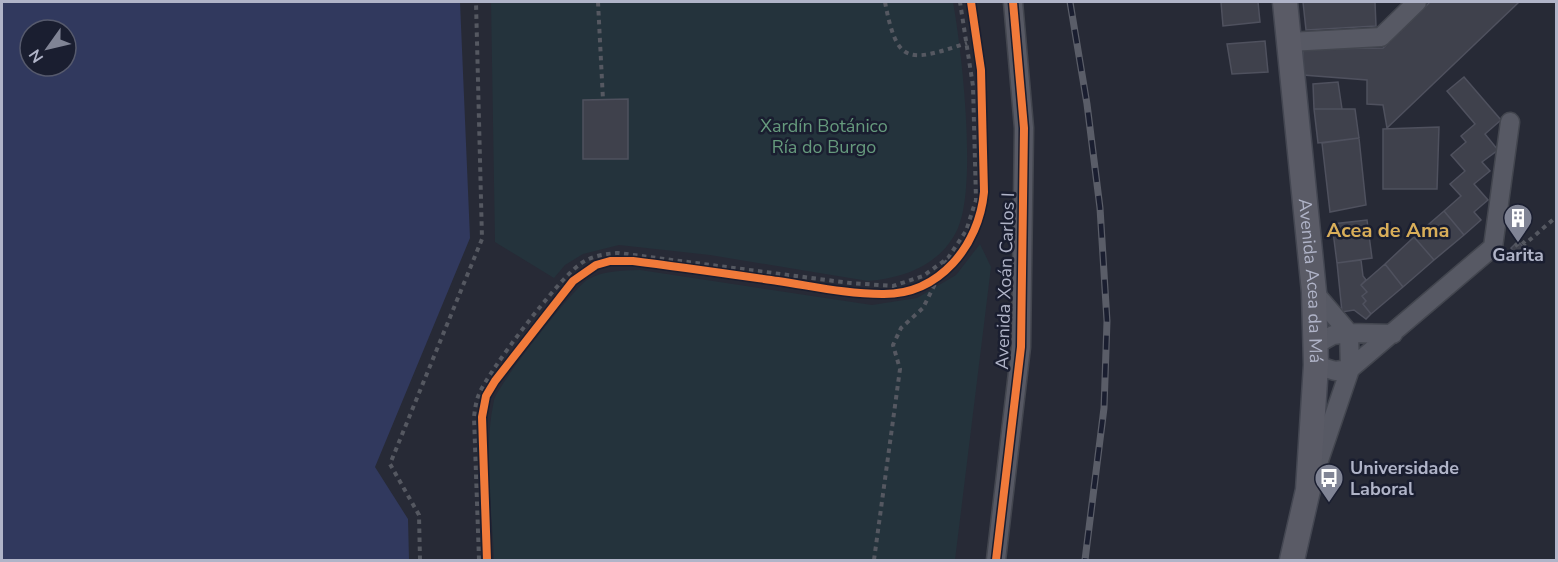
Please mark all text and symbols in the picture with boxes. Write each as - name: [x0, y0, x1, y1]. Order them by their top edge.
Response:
- north arrow: [18, 18, 78, 78]
- text: N: [24, 45, 49, 67]
- park label: Xardín Botánico Ría do Burgo: [760, 114, 888, 159]
- street label: Avenida Xoán Carlos I: [990, 192, 1020, 370]
- street label: Avenida Acea da Má: [1293, 197, 1328, 363]
- building icon: Garita: [1502, 202, 1534, 244]
- district label: Acea de Ama: [1327, 217, 1449, 244]
- place label: Garita: [1492, 243, 1544, 267]
- place label: Universidade Laboral: [1350, 456, 1459, 501]
- bus stop icon: Universidade Laboral: [1313, 462, 1345, 504]

